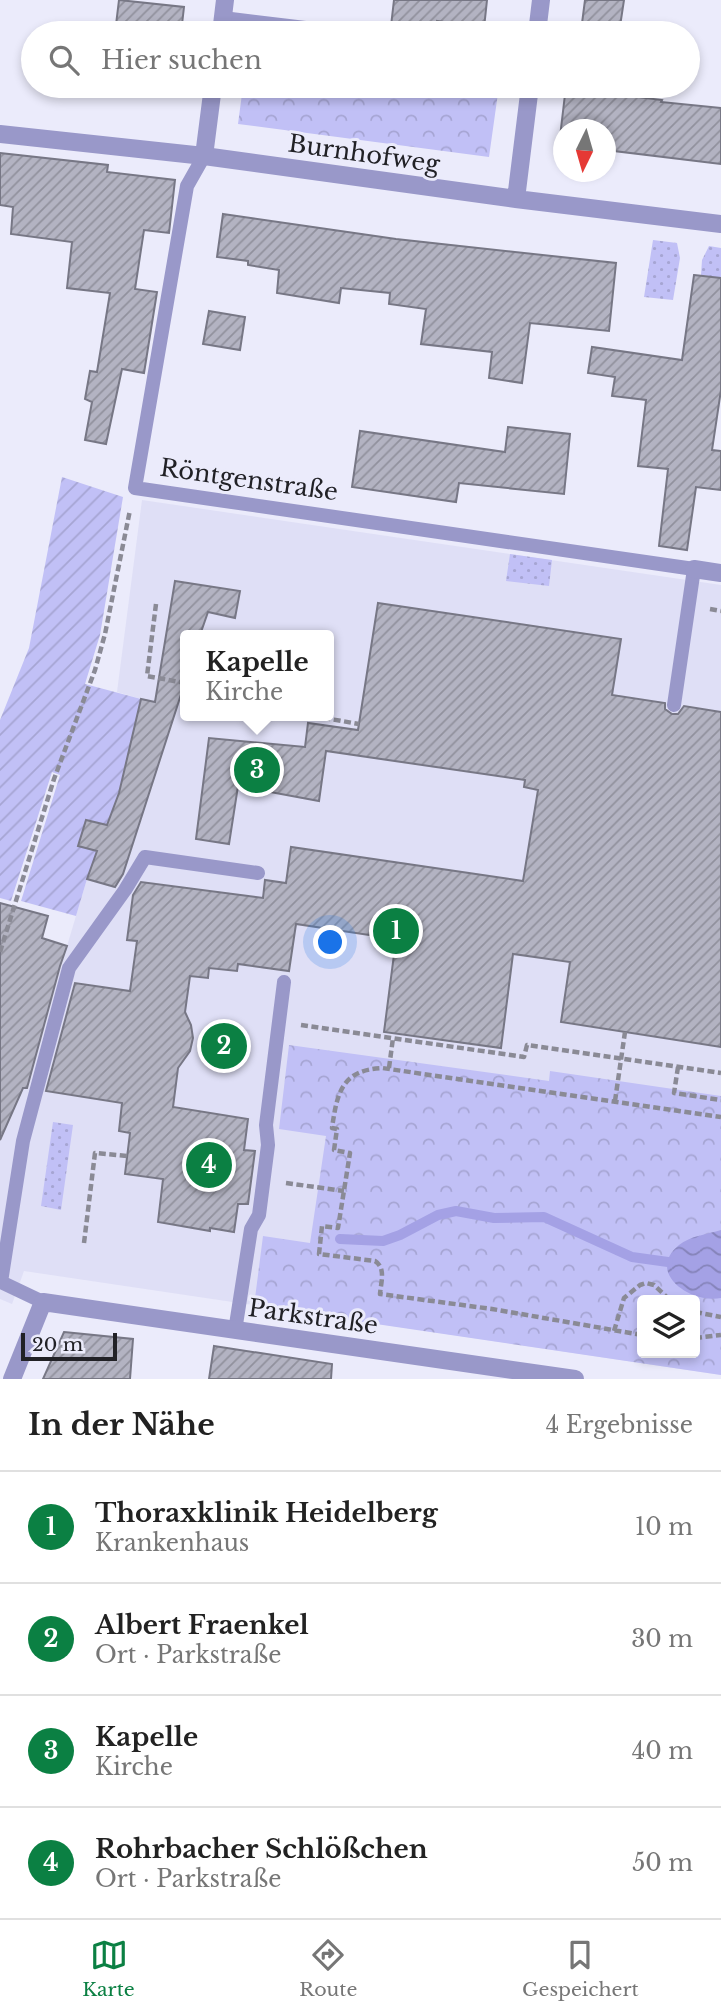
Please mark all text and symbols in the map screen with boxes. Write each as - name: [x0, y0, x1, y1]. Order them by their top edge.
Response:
- search box: [21, 21, 700, 98]
- icon: search: [45, 41, 83, 79]
- text: Hier suchen: [101, 44, 262, 76]
- north arrow: [553, 119, 616, 182]
- street label: Burnhofweg: [286, 129, 442, 179]
- street label: Röntgenstraße: [158, 453, 340, 506]
- popup: [180, 630, 334, 721]
- text: Kapelle: [205, 646, 309, 678]
- text: Kirche: [205, 678, 283, 706]
- pin: 3: [234, 744, 280, 796]
- pin: 1: [373, 905, 419, 957]
- your location: [313, 925, 347, 959]
- pin: 2: [201, 1020, 247, 1072]
- pin: 4: [186, 1139, 232, 1191]
- street label: Parkstraße: [246, 1293, 380, 1340]
- map controls: [637, 1295, 700, 1358]
- button: layers: [637, 1295, 700, 1358]
- scale bar: [21, 1330, 117, 1362]
- text: 20 m: [32, 1333, 83, 1356]
- text: In der Nähe: [28, 1406, 215, 1443]
- text: 4 Ergebnisse: [546, 1411, 693, 1439]
- text: Thoraxklinik Heidelberg: [95, 1497, 438, 1529]
- text: 1: [46, 1513, 56, 1541]
- text: 10 m: [635, 1513, 693, 1541]
- text: Krankenhaus: [95, 1529, 249, 1557]
- text: Albert Fraenkel: [95, 1609, 309, 1641]
- text: 2: [44, 1625, 58, 1653]
- text: 30 m: [631, 1625, 693, 1653]
- text: Ort · Parkstraße: [95, 1641, 281, 1669]
- text: Kapelle: [95, 1721, 198, 1753]
- text: 3: [44, 1737, 58, 1765]
- text: 40 m: [632, 1737, 693, 1765]
- text: Kirche: [95, 1753, 173, 1781]
- text: Rohrbacher Schlößchen: [95, 1833, 428, 1865]
- text: 4: [43, 1849, 59, 1877]
- text: 50 m: [632, 1849, 693, 1877]
- text: Ort · Parkstraße: [95, 1865, 281, 1893]
- tab: Karte: [82, 1936, 135, 2001]
- tab: Route: [299, 1936, 357, 2001]
- tab: Gespeichert: [522, 1936, 639, 2001]

